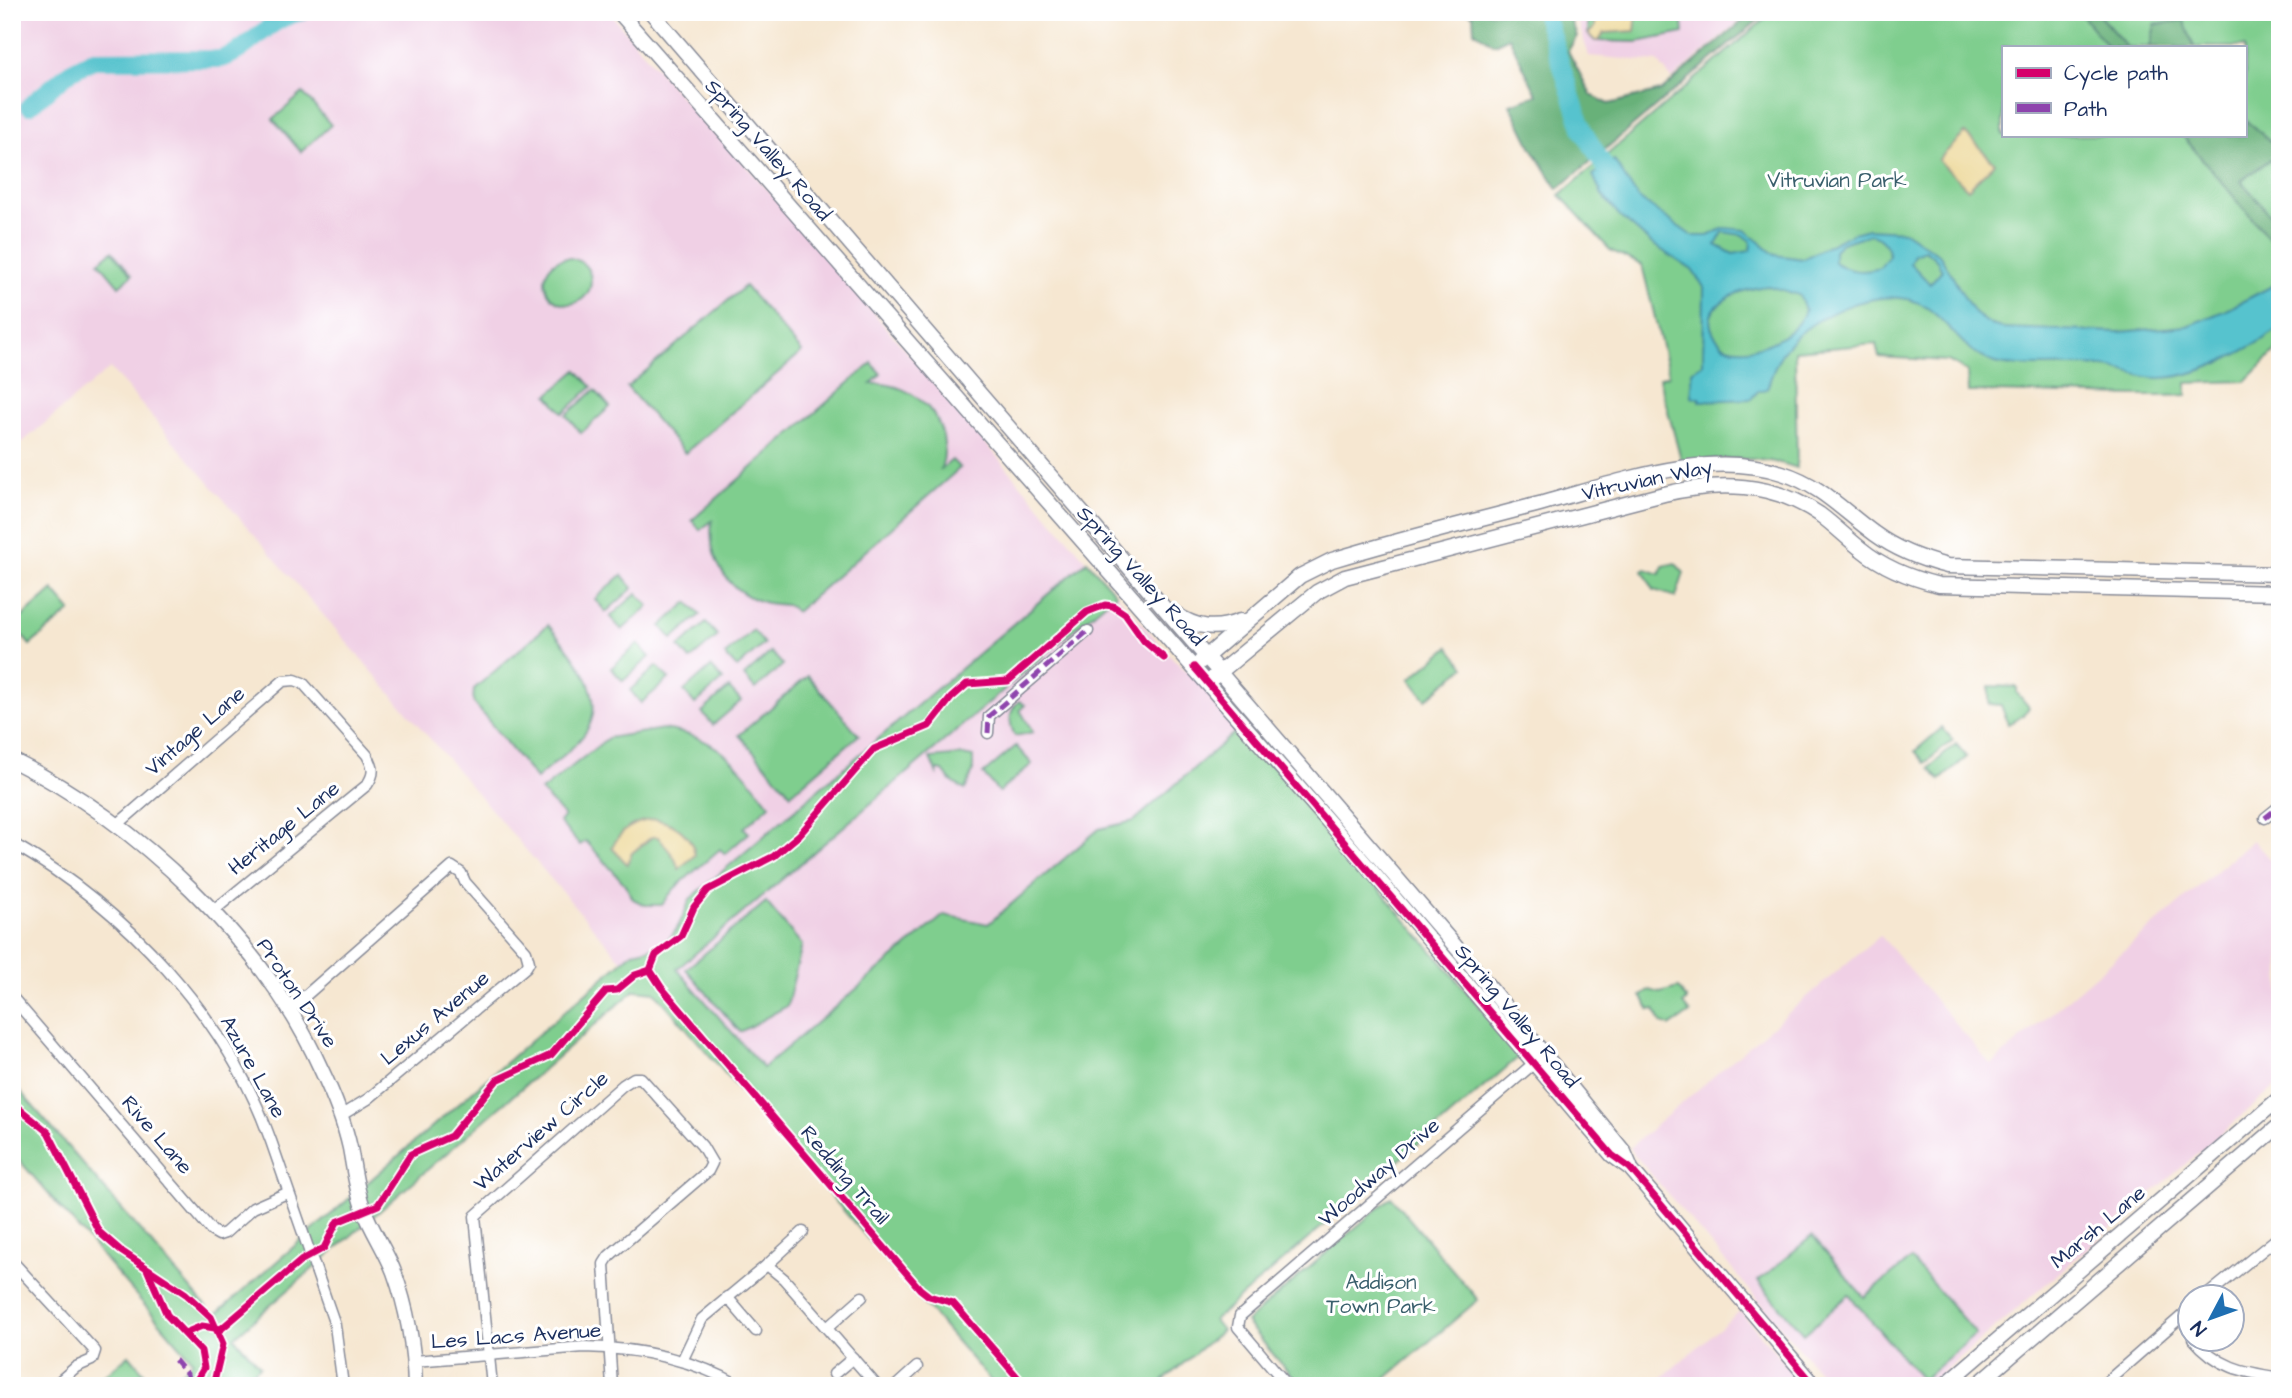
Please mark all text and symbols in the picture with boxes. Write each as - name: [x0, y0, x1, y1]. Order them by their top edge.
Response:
- legend: [2002, 46, 2246, 136]
- text: Cycle path: [2064, 59, 2169, 90]
- street label: Spring Valley Road: [697, 73, 838, 229]
- text: Path: [2064, 95, 2108, 124]
- park label: Vitruvian Park: [1767, 166, 1907, 195]
- street label: Vitruvian Way: [1579, 452, 1716, 510]
- street label: Spring Valley Road: [1069, 500, 1212, 654]
- street label: Vintage Lane: [139, 679, 253, 784]
- street label: Heritage Lane: [222, 774, 347, 884]
- street label: Proton Drive: [250, 932, 344, 1054]
- street label: Spring Valley Road: [1447, 938, 1586, 1096]
- street label: Lexus Avenue: [374, 964, 496, 1072]
- street label: Azure Lane: [213, 1011, 293, 1123]
- street label: Waterview Circle: [467, 1064, 615, 1198]
- street label: Rive Lane: [115, 1089, 199, 1181]
- street label: Woodway Drive: [1312, 1111, 1447, 1234]
- street label: Redding Trail: [792, 1119, 896, 1232]
- street label: Marsh Lane: [2044, 1179, 2152, 1275]
- park label: Addison Town Park: [1326, 1268, 1436, 1321]
- north arrow: [2176, 1282, 2246, 1352]
- text: N: [2185, 1315, 2213, 1342]
- street label: Les Lacs Avenue: [430, 1316, 602, 1356]

